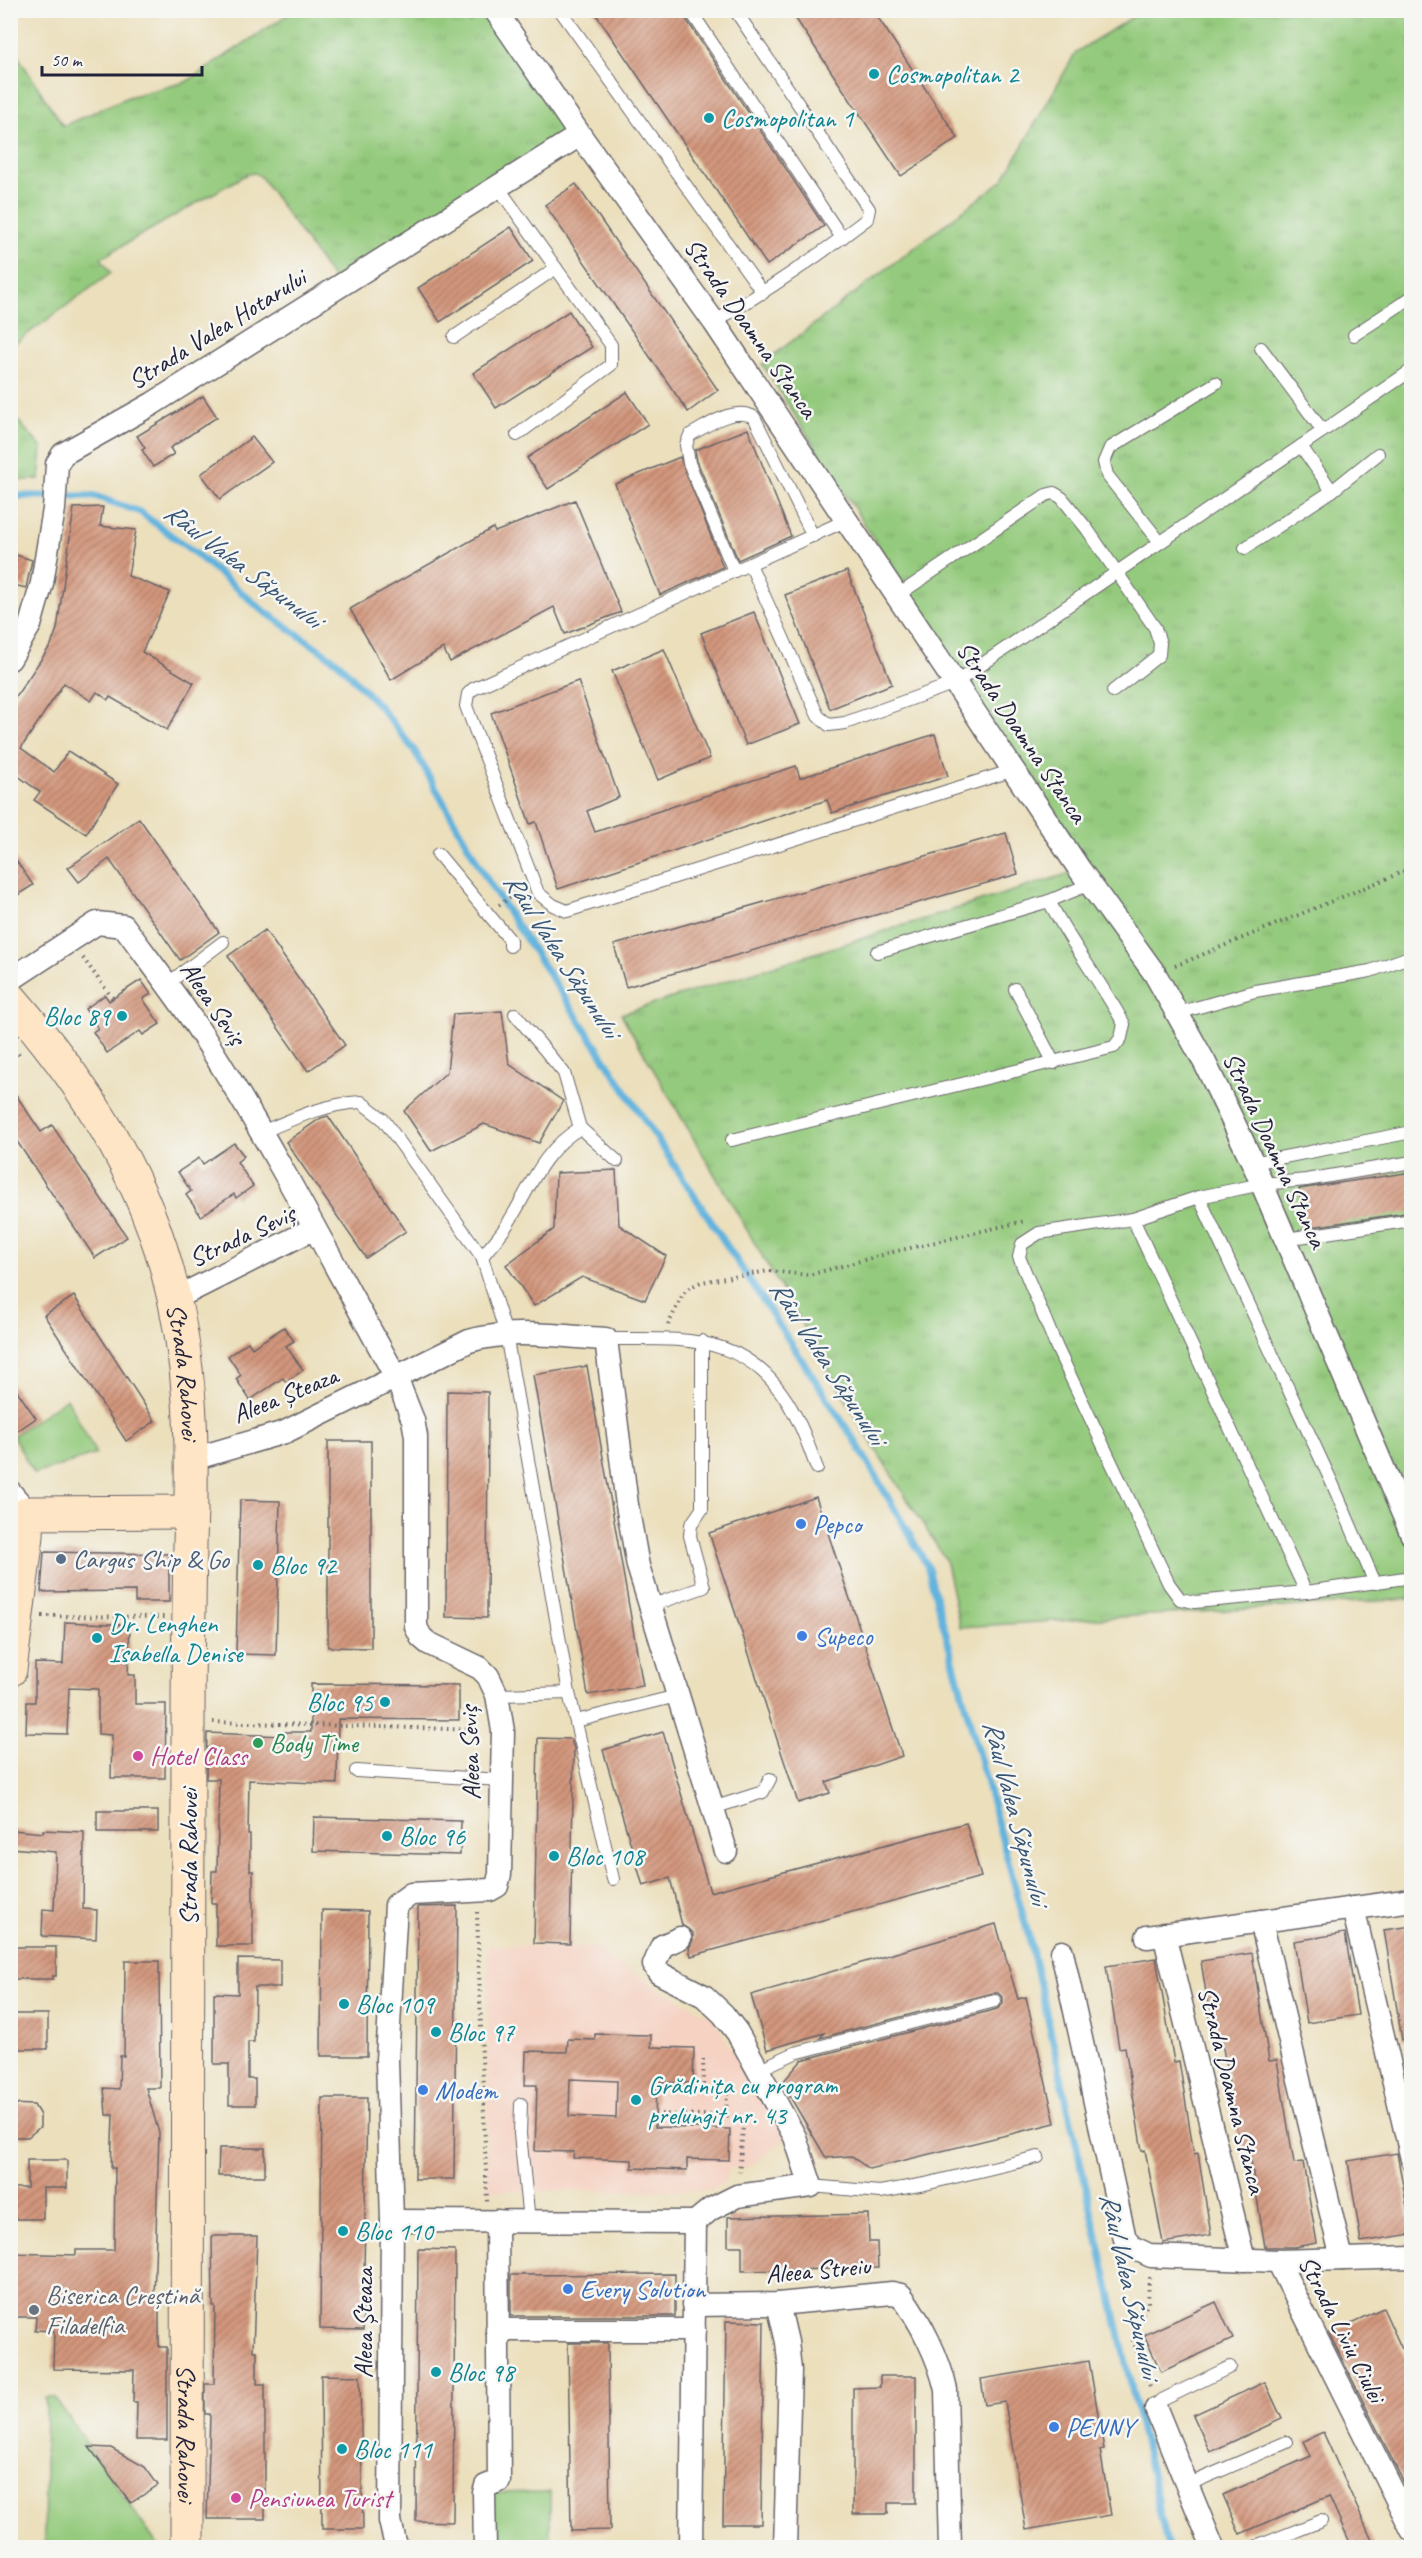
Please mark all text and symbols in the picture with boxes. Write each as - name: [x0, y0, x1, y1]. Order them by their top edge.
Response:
- scale bar: [42, 39, 202, 77]
- text: 50 m: [51, 49, 84, 71]
- place label: Cosmopolitan 2: [886, 58, 1021, 91]
- marker: Cosmopolitan 2: [867, 67, 881, 81]
- place label: Cosmopolitan 1: [721, 102, 855, 135]
- marker: Cosmopolitan 1: [702, 111, 716, 125]
- street label: Strada Doamna Stanca: [677, 232, 826, 426]
- street label: Strada Valea Hotarului: [122, 259, 315, 397]
- water label: Râul Valea Săpunului: [157, 495, 334, 640]
- street label: Strada Doamna Stanca: [949, 635, 1096, 830]
- water label: Râul Valea Săpunului: [496, 867, 631, 1049]
- street label: Aleea Seviș: [173, 955, 254, 1053]
- place label: Bloc 89: [44, 1000, 112, 1033]
- marker: Bloc 89: [115, 1009, 129, 1023]
- street label: Strada Doamna Stanca: [1215, 1047, 1335, 1255]
- street label: Strada Seviș: [184, 1196, 302, 1275]
- water label: Râul Valea Săpunului: [762, 1274, 897, 1456]
- street label: Strada Rahovei: [159, 1300, 207, 1443]
- street label: Aleea Șteaza: [228, 1358, 344, 1431]
- place label: Pepco: [813, 1508, 864, 1541]
- marker: Pepco: [794, 1517, 808, 1531]
- place label: Cargus Ship & Go: [73, 1543, 231, 1576]
- place label: Bloc 92: [270, 1549, 338, 1582]
- marker: Cargus Ship & Go: [54, 1552, 68, 1566]
- marker: Bloc 92: [251, 1558, 265, 1572]
- place label: Dr. Lenghen Isabella Denise: [109, 1607, 244, 1670]
- place label: Supeco: [814, 1620, 874, 1653]
- marker: Supeco: [795, 1629, 809, 1643]
- marker: Dr. Lenghen Isabella Denise: [90, 1631, 104, 1645]
- place label: Bloc 95: [307, 1686, 374, 1719]
- marker: Bloc 95: [378, 1695, 392, 1709]
- street label: Aleea Seviș: [452, 1703, 488, 1801]
- water label: Râul Valea Săpunului: [975, 1717, 1059, 1914]
- place label: Body Time: [270, 1727, 359, 1760]
- marker: Body Time: [251, 1736, 265, 1750]
- place label: Hotel Class: [150, 1740, 249, 1773]
- marker: Hotel Class: [131, 1749, 145, 1763]
- street label: Strada Rahovei: [172, 1785, 205, 1925]
- place label: Bloc 96: [399, 1820, 466, 1853]
- marker: Bloc 96: [380, 1829, 394, 1843]
- place label: Bloc 108: [566, 1840, 646, 1873]
- marker: Bloc 108: [547, 1849, 561, 1863]
- street label: Strada Doamna Stanca: [1190, 1983, 1274, 2198]
- place label: Bloc 109: [356, 1988, 436, 2021]
- marker: Bloc 109: [337, 1997, 351, 2011]
- place label: Bloc 97: [448, 2016, 515, 2049]
- marker: Bloc 97: [429, 2025, 443, 2039]
- place label: Grădinița cu program prelungit nr. 43: [648, 2069, 839, 2132]
- place label: Modem: [435, 2074, 500, 2107]
- marker: Modem: [416, 2083, 430, 2097]
- marker: Grădinița cu program prelungit nr. 43: [629, 2093, 643, 2107]
- water label: Râul Valea Săpunului: [1092, 2189, 1169, 2387]
- place label: Bloc 110: [355, 2215, 435, 2248]
- marker: Bloc 110: [336, 2224, 350, 2238]
- street label: Aleea Streiu: [764, 2249, 873, 2291]
- street label: Strada Liviu Ciulei: [1291, 2250, 1394, 2411]
- street label: Aleea Șteaza: [347, 2266, 380, 2378]
- place label: Every Solution: [580, 2273, 707, 2306]
- place label: Biserica Creștină Filadelfia: [46, 2279, 202, 2342]
- marker: Every Solution: [561, 2282, 575, 2296]
- marker: Biserica Creștină Filadelfia: [27, 2303, 41, 2317]
- place label: Bloc 98: [448, 2356, 516, 2389]
- street label: Strada Rahovei: [170, 2365, 203, 2505]
- marker: Bloc 98: [429, 2365, 443, 2379]
- place label: PENNY: [1066, 2411, 1139, 2444]
- marker: PENNY: [1047, 2420, 1061, 2434]
- place label: Bloc 111: [354, 2433, 433, 2466]
- marker: Bloc 111: [335, 2442, 349, 2456]
- place label: Pensiunea Turist: [248, 2482, 395, 2515]
- marker: Pensiunea Turist: [229, 2491, 243, 2505]

